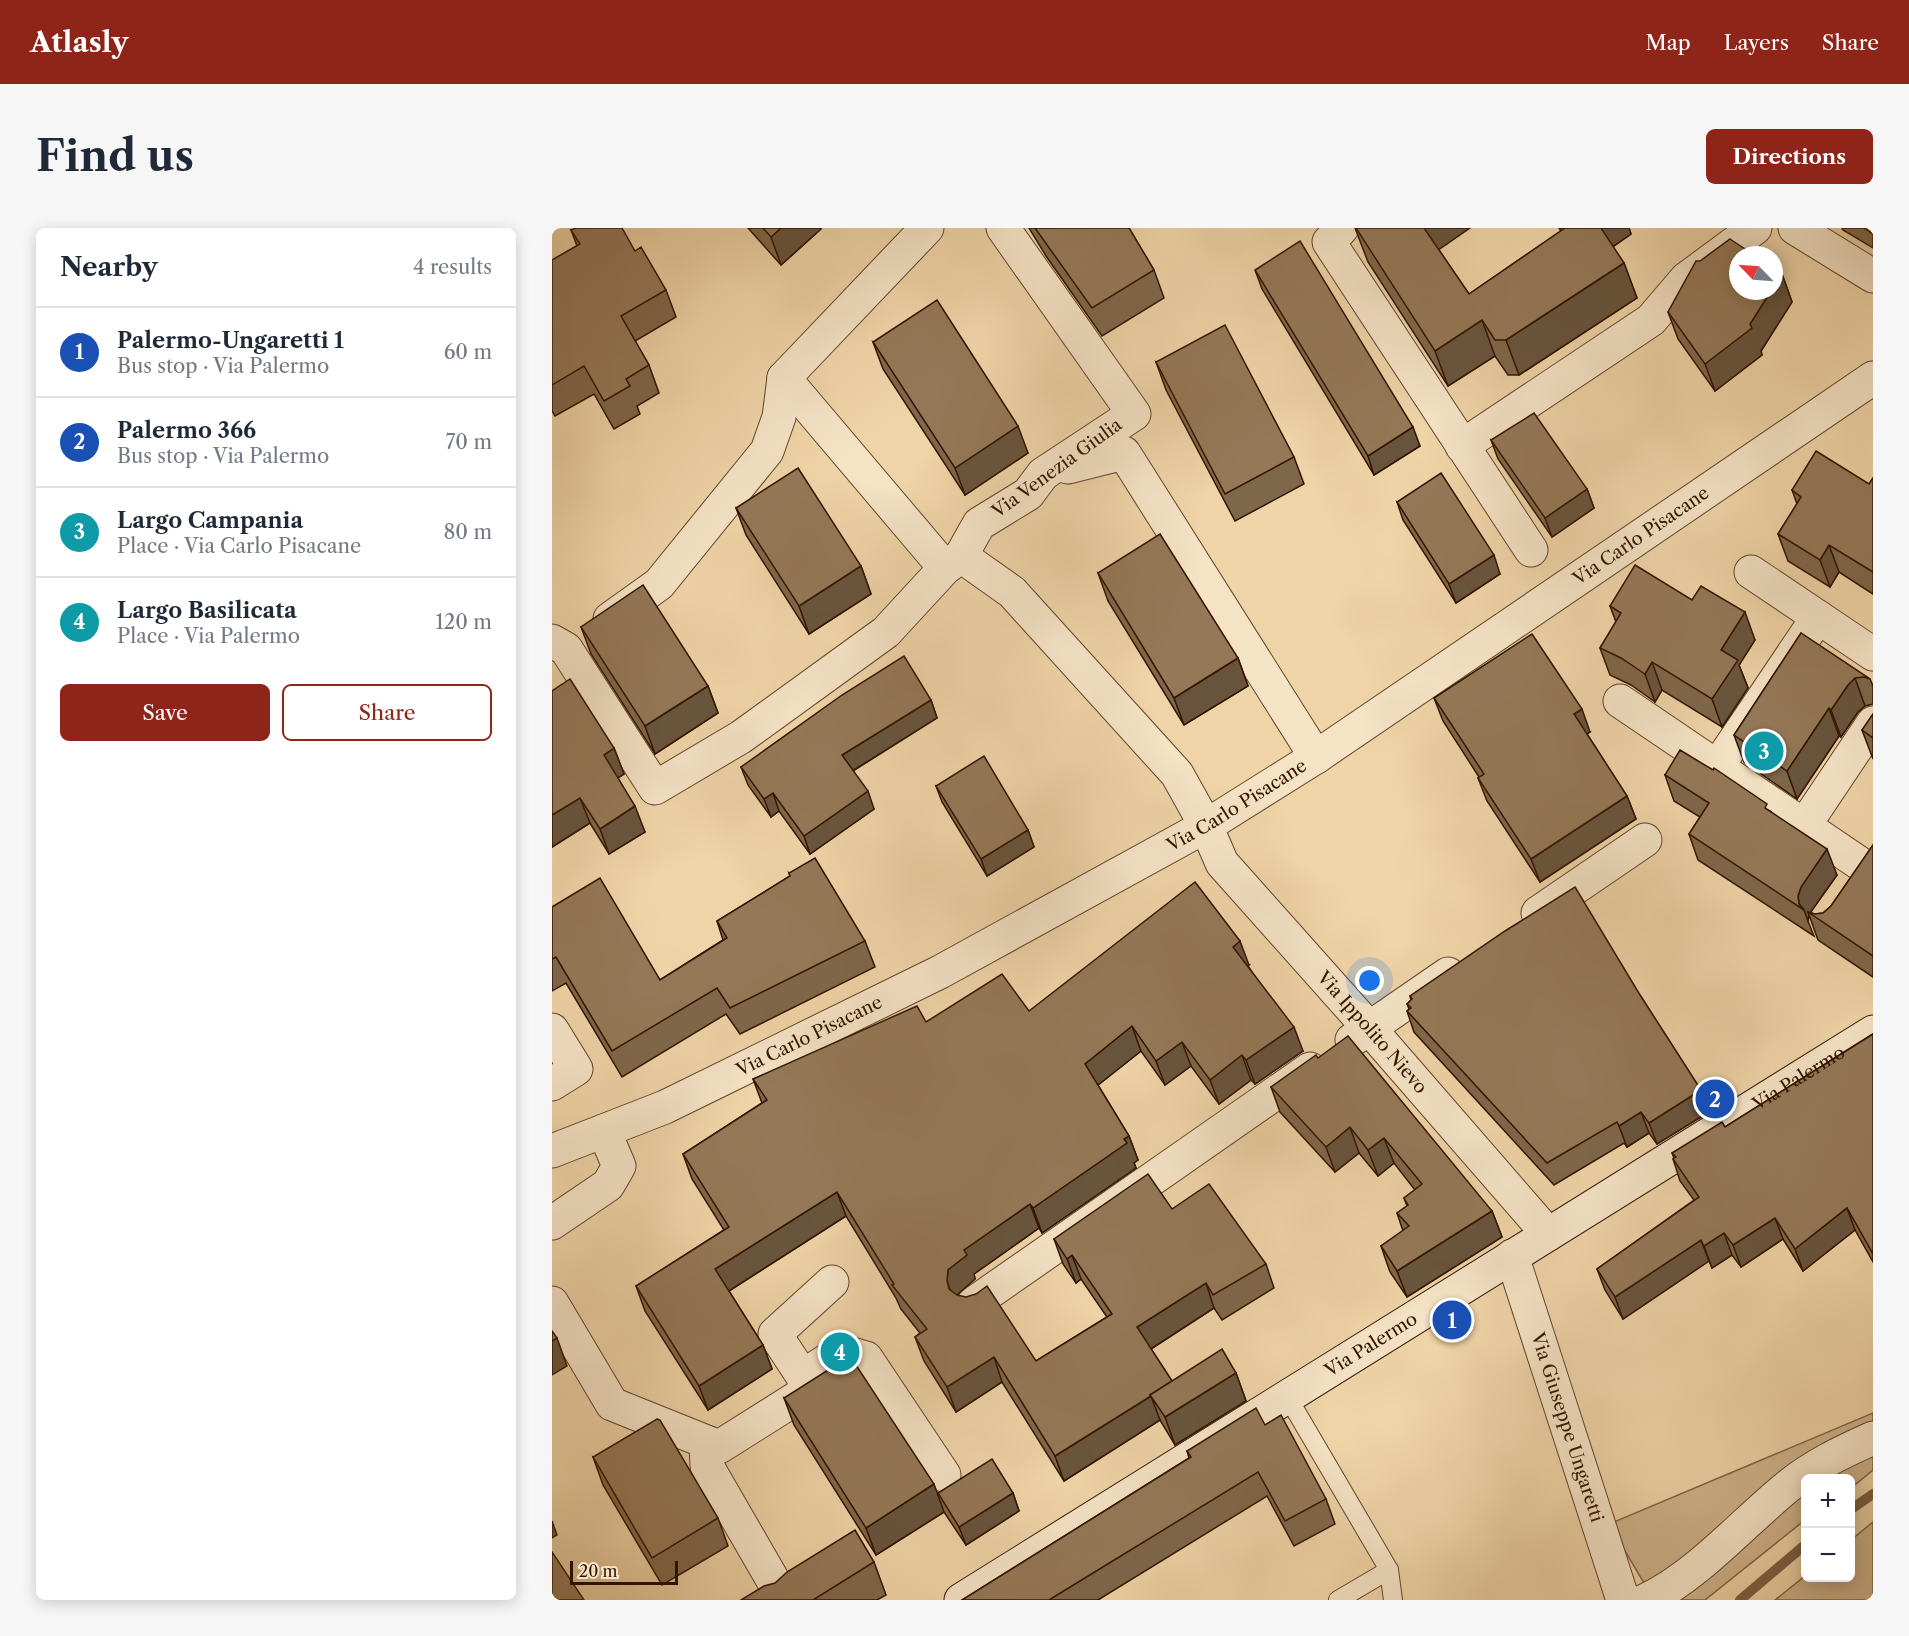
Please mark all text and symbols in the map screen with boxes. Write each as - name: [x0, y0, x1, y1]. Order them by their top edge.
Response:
- text: Atlasly: [30, 25, 129, 59]
- text: Map: [1646, 30, 1691, 55]
- text: Layers: [1724, 30, 1789, 55]
- text: Share: [1822, 30, 1879, 55]
- button: Directions: [1706, 129, 1873, 184]
- text: Find us: [36, 130, 194, 182]
- north arrow: [1729, 246, 1783, 300]
- text: Nearby: [60, 251, 158, 283]
- text: 4 results: [413, 255, 492, 279]
- text: Palermo-Ungaretti 1: [117, 327, 344, 354]
- text: 1: [75, 340, 84, 364]
- text: 60 m: [444, 340, 492, 364]
- text: Bus stop · Via Palermo: [117, 354, 329, 378]
- street label: Via Venezia Giulia: [987, 413, 1127, 523]
- text: Palermo 366: [117, 417, 256, 444]
- text: 2: [74, 430, 85, 454]
- text: 70 m: [446, 430, 492, 454]
- text: Bus stop · Via Palermo: [117, 444, 329, 468]
- street label: Via Carlo Pisacane: [1568, 482, 1713, 590]
- text: Largo Campania: [117, 507, 303, 534]
- text: 3: [74, 520, 85, 544]
- text: 80 m: [444, 520, 492, 544]
- text: Place · Via Carlo Pisacane: [117, 534, 361, 558]
- text: Largo Basilicata: [117, 597, 297, 624]
- text: 4: [74, 610, 85, 634]
- text: 120 m: [435, 610, 492, 634]
- text: Place · Via Palermo: [117, 624, 300, 648]
- button: Save: [60, 684, 270, 741]
- button: Share: [282, 684, 492, 741]
- pin: 3: [1744, 728, 1784, 774]
- street label: Via Carlo Pisacane: [1162, 755, 1311, 857]
- street label: Via Ippolito Nievo: [1312, 966, 1432, 1098]
- your location: [1355, 966, 1384, 995]
- street label: Via Carlo Pisacane: [732, 991, 886, 1082]
- street label: Via Palermo: [1748, 1041, 1849, 1116]
- pin: 2: [1696, 1076, 1734, 1122]
- pin: 1: [1432, 1298, 1472, 1342]
- street label: Via Palermo: [1320, 1308, 1421, 1382]
- street label: Via Giuseppe Ungaretti: [1526, 1329, 1608, 1525]
- pin: 4: [820, 1330, 860, 1374]
- map controls: [1801, 1474, 1855, 1582]
- button: +: [1801, 1474, 1855, 1528]
- button: −: [1801, 1528, 1855, 1582]
- scale bar: [570, 1558, 678, 1586]
- text: 20 m: [579, 1561, 618, 1581]

